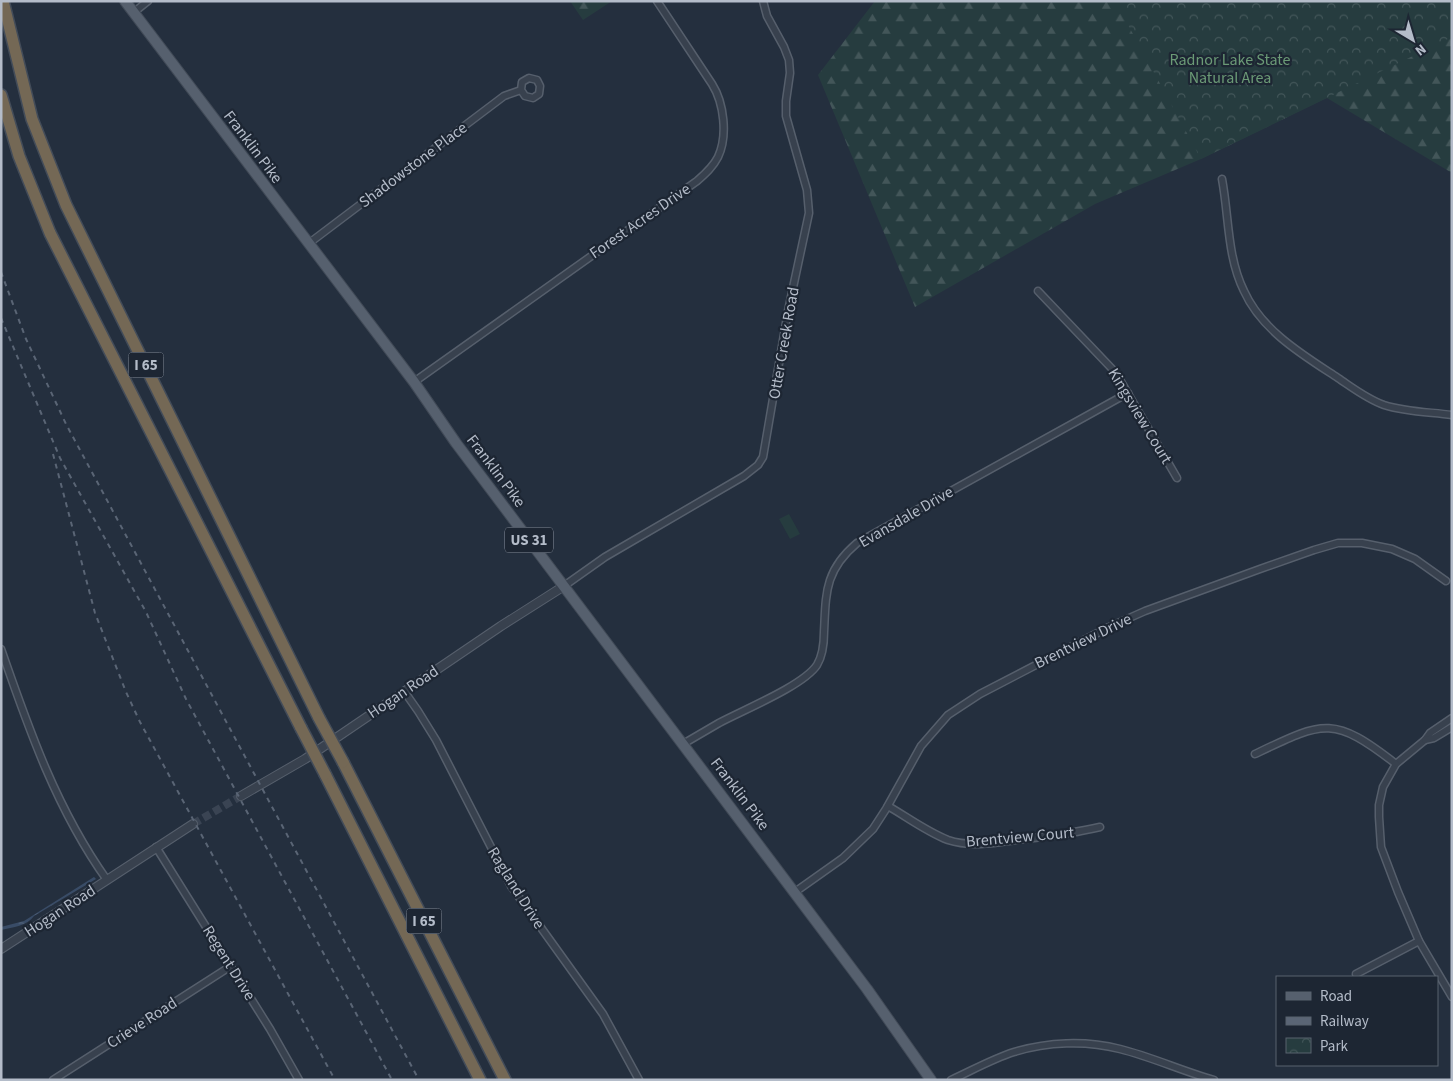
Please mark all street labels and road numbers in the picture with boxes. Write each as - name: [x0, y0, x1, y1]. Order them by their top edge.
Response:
- street label: Franklin Pike: [218, 106, 288, 188]
- street label: Shadowstone Place: [354, 117, 472, 213]
- street label: Forest Acres Drive: [585, 178, 695, 264]
- street label: Otter Creek Road: [763, 285, 805, 401]
- road number: I 65: [128, 352, 164, 378]
- street label: Kingsview Court: [1103, 364, 1178, 469]
- street label: Franklin Pike: [461, 430, 531, 512]
- street label: Evansdale Drive: [855, 481, 957, 553]
- road number: US 31: [505, 528, 553, 552]
- street label: Brentview Drive: [1031, 608, 1135, 674]
- street label: Hogan Road: [363, 660, 443, 724]
- street label: Franklin Pike: [705, 753, 775, 835]
- street label: Brentview Court: [965, 821, 1076, 853]
- street label: Ragland Drive: [482, 843, 550, 933]
- street label: Hogan Road: [20, 880, 100, 942]
- road number: I 65: [406, 908, 442, 934]
- street label: Regent Drive: [197, 921, 261, 1005]
- street label: Crieve Road: [103, 992, 181, 1054]

